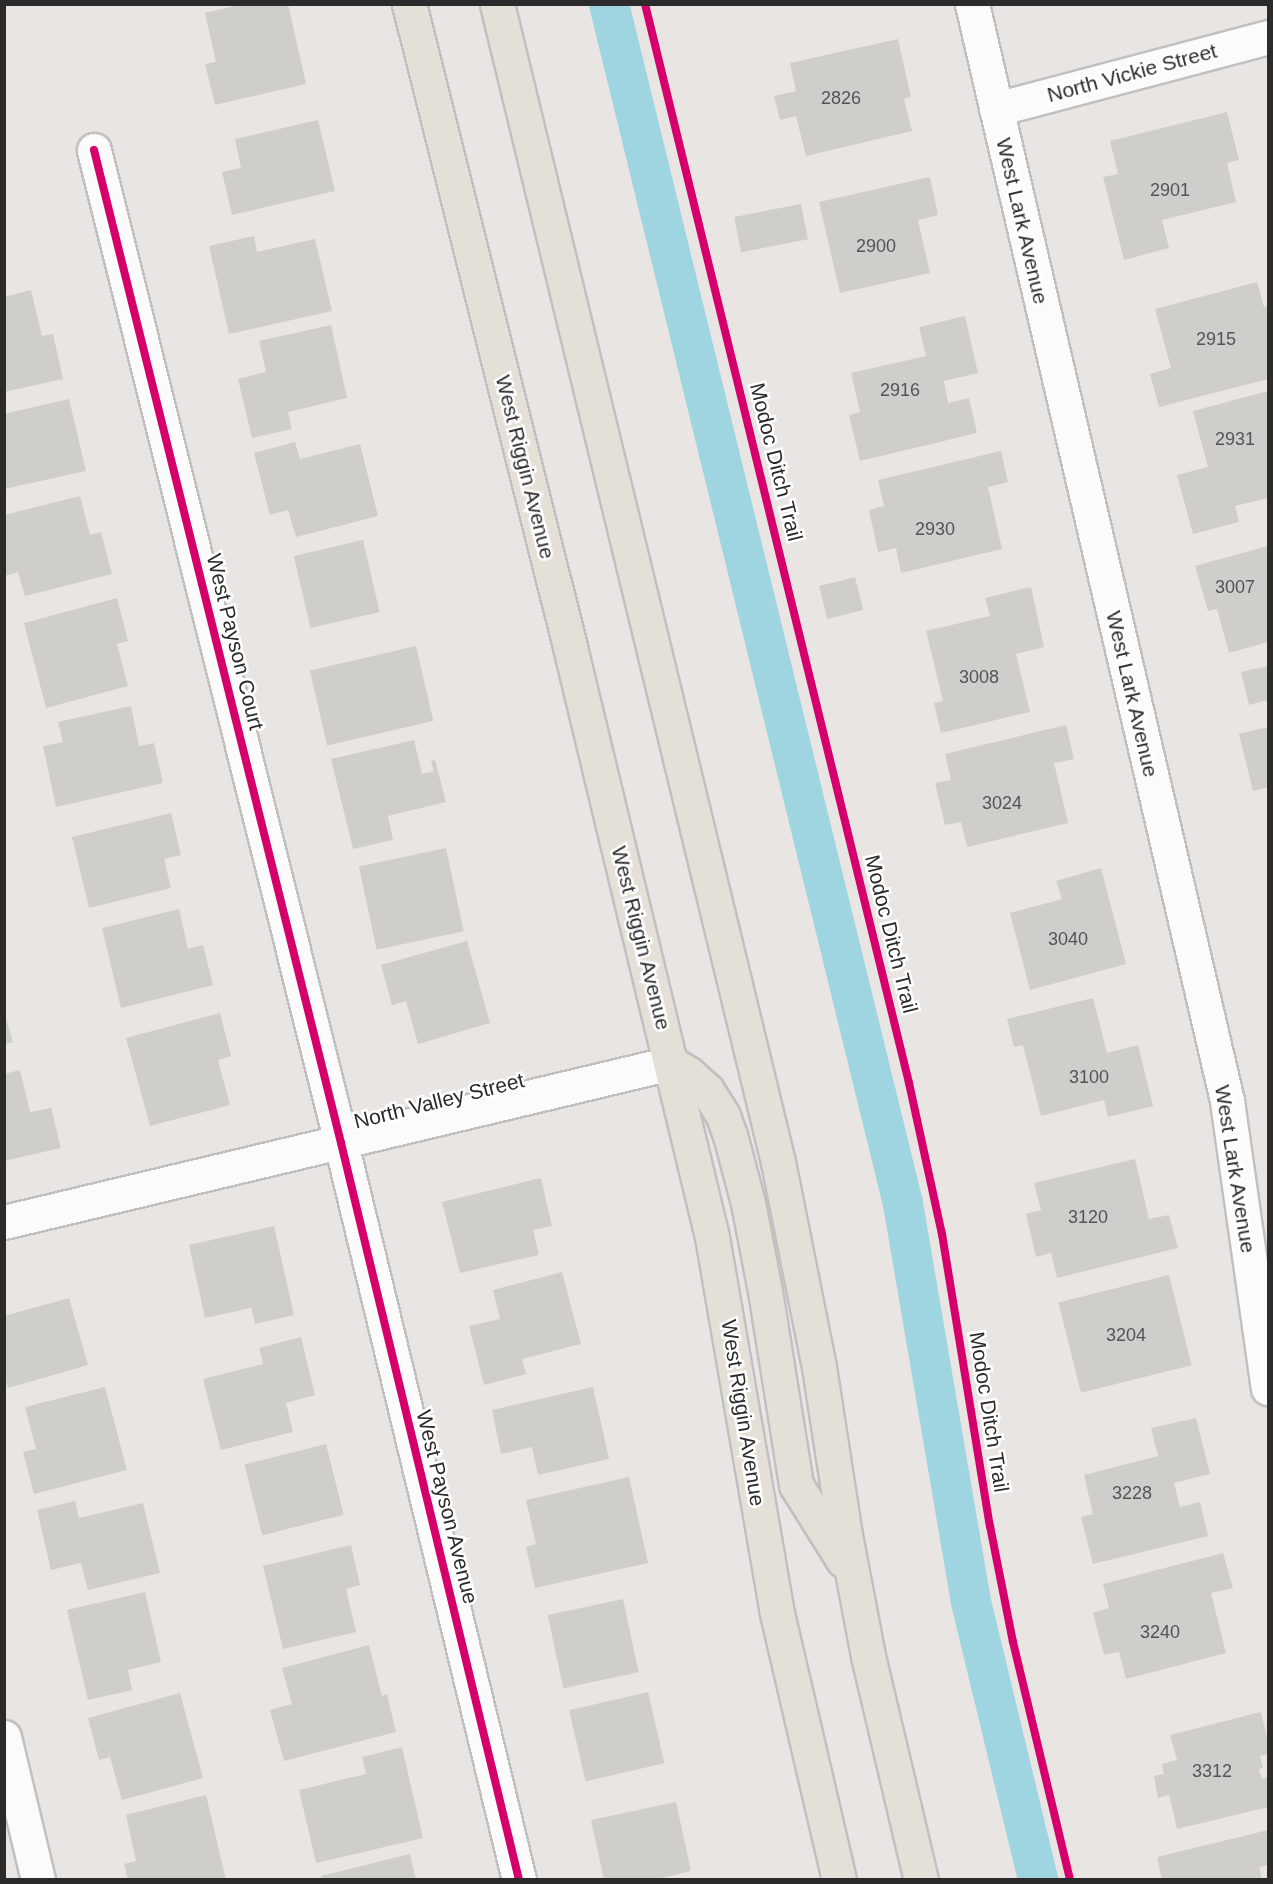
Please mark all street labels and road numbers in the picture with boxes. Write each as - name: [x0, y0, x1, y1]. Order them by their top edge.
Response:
- street label: North Vickie Street: [1044, 38, 1220, 108]
- street label: West Lark Avenue: [991, 135, 1053, 307]
- street label: West Riggin Avenue: [490, 372, 560, 562]
- street label: Modoc Ditch Trail: [744, 380, 808, 544]
- street label: West Payson Court: [201, 551, 269, 733]
- street label: West Lark Avenue: [1101, 608, 1163, 780]
- street label: West Riggin Avenue: [606, 843, 676, 1033]
- street label: Modoc Ditch Trail: [859, 852, 923, 1016]
- street label: North Valley Street: [351, 1068, 527, 1134]
- street label: West Lark Avenue: [1209, 1083, 1261, 1255]
- street label: West Riggin Avenue: [716, 1317, 770, 1509]
- street label: Modoc Ditch Trail: [964, 1330, 1014, 1494]
- street label: West Payson Avenue: [411, 1407, 483, 1607]

